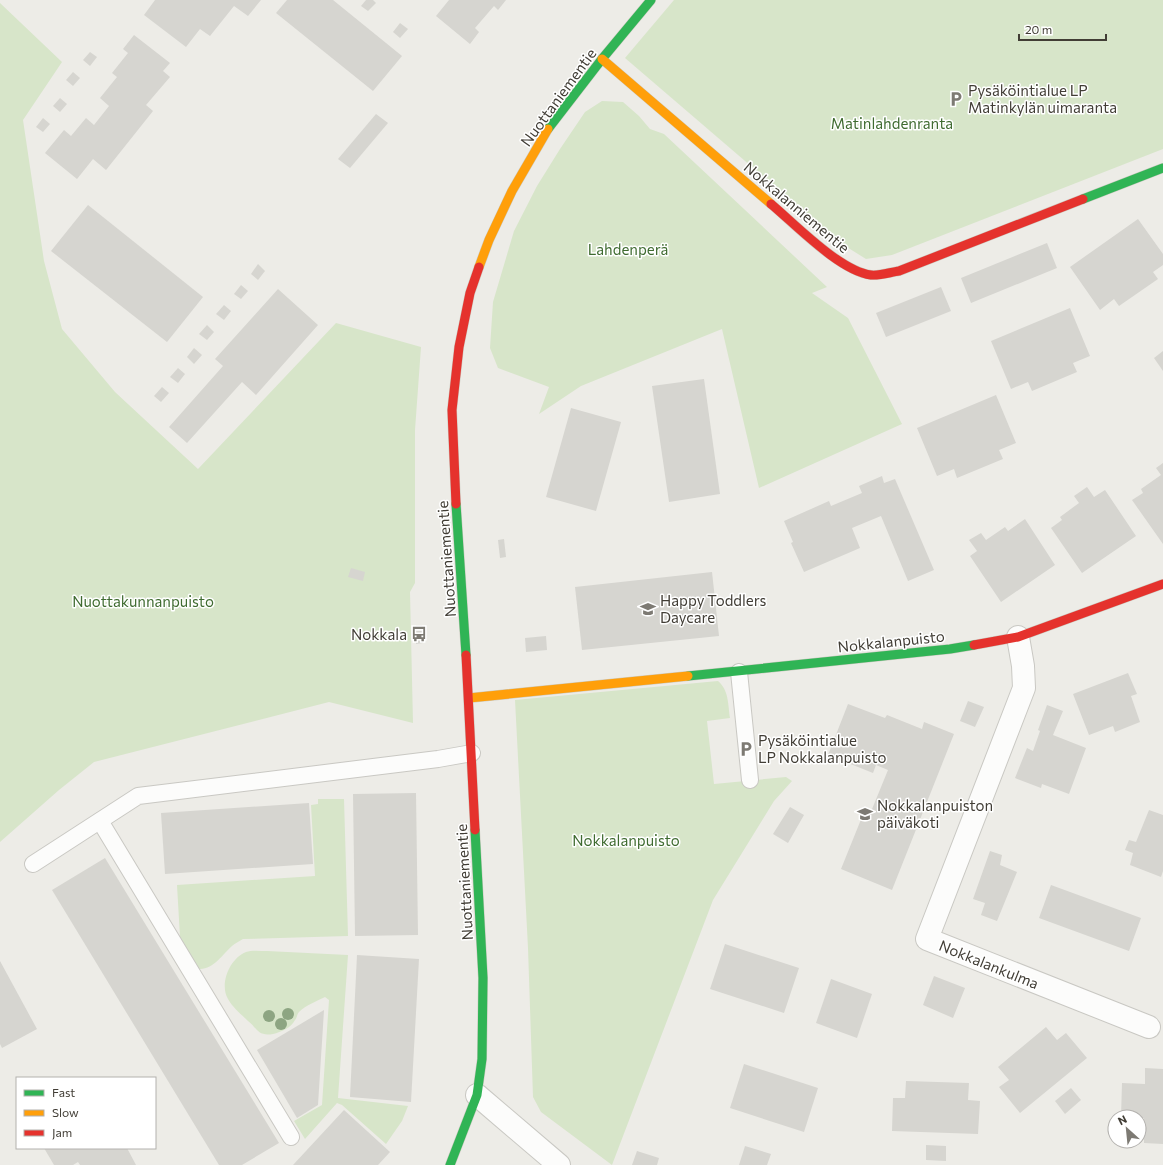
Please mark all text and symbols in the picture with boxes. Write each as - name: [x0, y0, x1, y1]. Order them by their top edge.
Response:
- scale bar: [1019, 16, 1106, 42]
- text: 20 m: [1025, 22, 1052, 36]
- street label: Nuottaniementie: [516, 44, 600, 149]
- place label: Pysäköintialue LP Matinkylän uimaranta: [968, 81, 1117, 116]
- parking icon: Pysäköintialue LP Matinkylän uimaranta: [947, 90, 965, 108]
- park label: Matinlahdenranta: [831, 114, 953, 132]
- street label: Nokkalanniementie: [740, 158, 854, 257]
- park label: Lahdenperä: [588, 240, 668, 258]
- street label: Nuottaniementie: [433, 500, 459, 618]
- place label: Happy Toddlers Daycare: [660, 591, 766, 626]
- park label: Nuottakunnanpuisto: [72, 592, 214, 610]
- school or university icon: Happy Toddlers Daycare: [639, 600, 657, 618]
- place label: Nokkala: [351, 625, 407, 643]
- bus stop icon: Nokkala: [410, 625, 428, 643]
- street label: Nokkalanpuisto: [837, 626, 945, 656]
- place label: Pysäköintialue LP Nokkalanpuisto: [758, 731, 886, 766]
- parking icon: Pysäköintialue LP Nokkalanpuisto: [737, 740, 755, 758]
- place label: Nokkalanpuiston päiväkoti: [877, 796, 993, 831]
- school or university icon: Nokkalanpuiston päiväkoti: [856, 805, 874, 823]
- street label: Nuottaniementie: [452, 823, 476, 941]
- park label: Nokkalanpuisto: [572, 831, 680, 849]
- street label: Nokkalankulma: [937, 936, 1041, 992]
- legend: [16, 1077, 156, 1149]
- text: Fast: [52, 1085, 75, 1099]
- text: Slow: [52, 1105, 79, 1119]
- north arrow: [1107, 1109, 1147, 1149]
- text: N: [1116, 1112, 1129, 1127]
- text: Jam: [52, 1125, 72, 1140]

